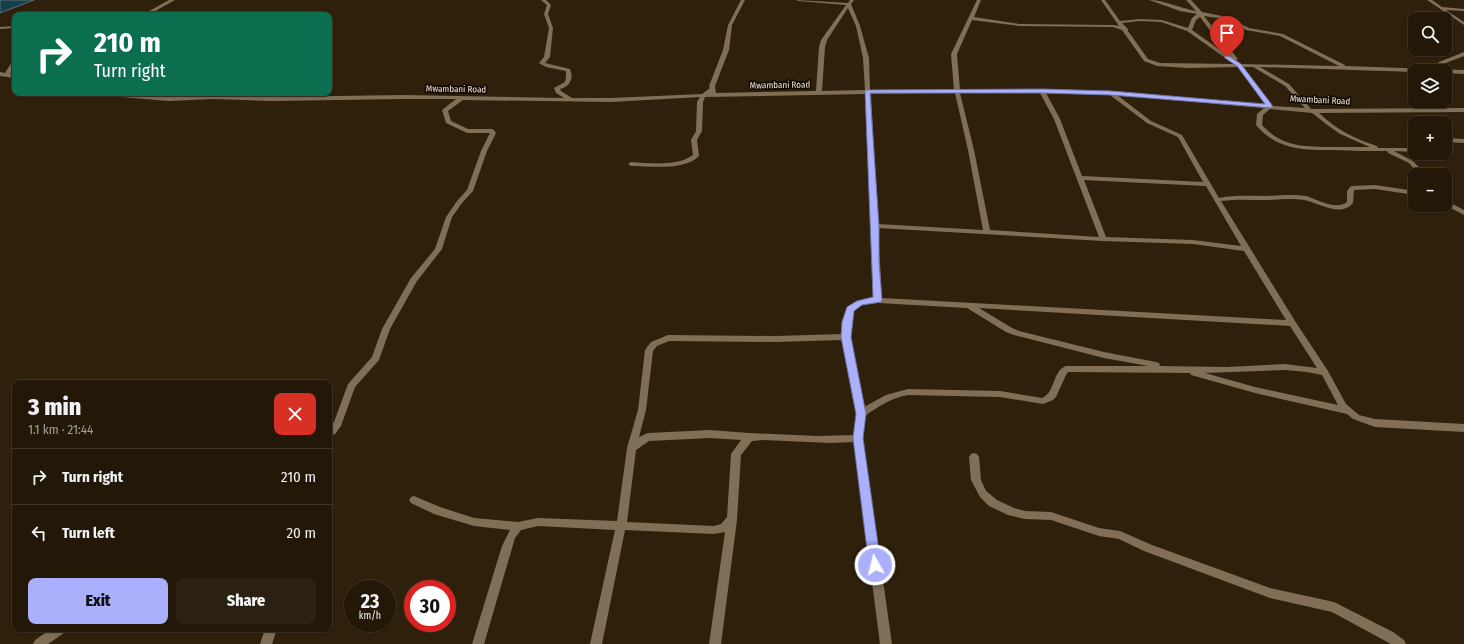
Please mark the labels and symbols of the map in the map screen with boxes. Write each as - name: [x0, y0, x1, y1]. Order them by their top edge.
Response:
- pin: [1210, 16, 1244, 57]
- street label: Mwambani Road: [750, 79, 810, 91]
- street label: Mwambani Road: [426, 83, 486, 95]
- street label: Mwambani Road: [1290, 93, 1351, 107]
- position arrow: [854, 544, 896, 586]
- speed limit sign: 30: [404, 580, 456, 632]

